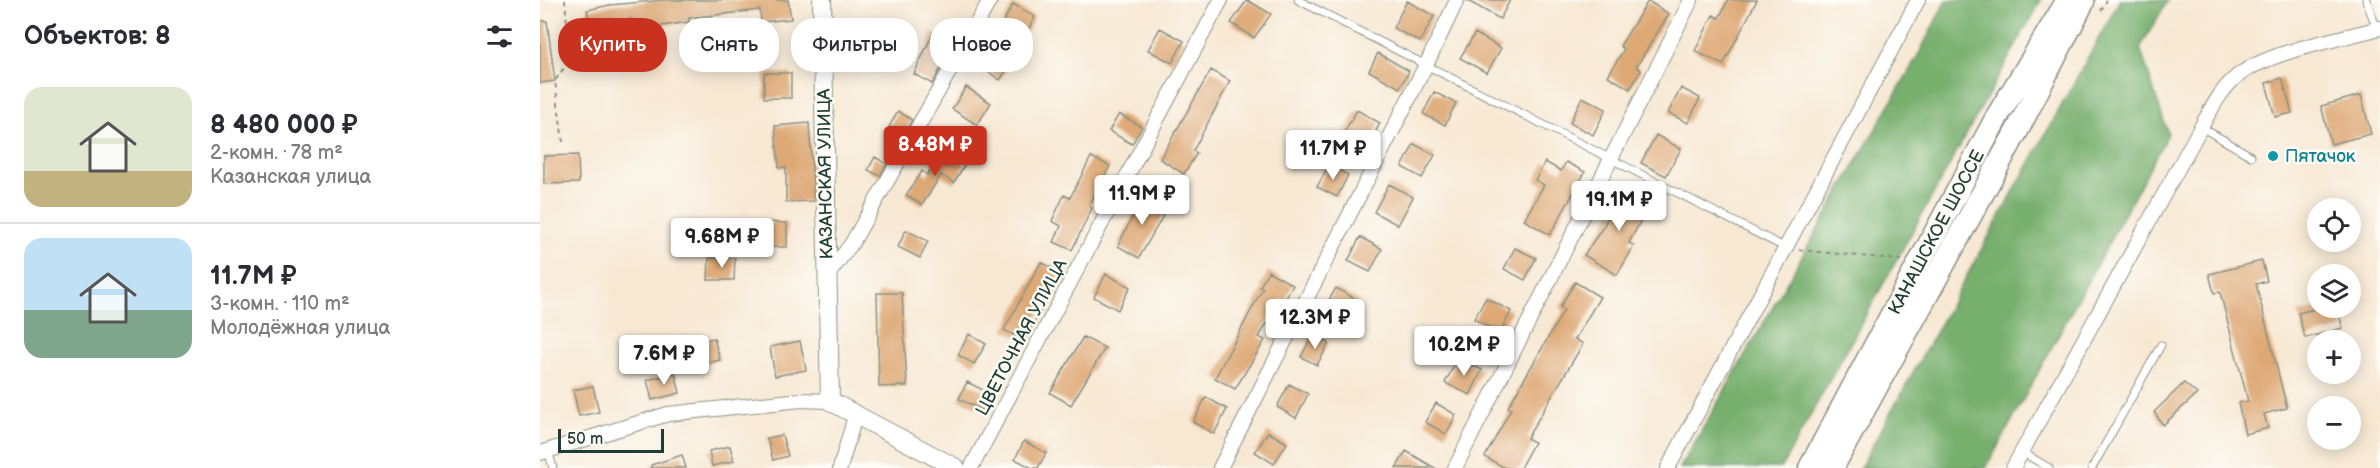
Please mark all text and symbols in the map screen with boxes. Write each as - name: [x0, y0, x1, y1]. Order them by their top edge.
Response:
- chip: Купить: [558, 18, 667, 72]
- chip: Снять: [679, 18, 779, 72]
- chip: Фильтры: [791, 18, 918, 72]
- chip: Новое: [930, 18, 1033, 72]
- icon: filters: [483, 20, 516, 53]
- text: Объектов: 8: [24, 21, 171, 52]
- street label: КАЗАНСКАЯ УЛИЦА: [814, 88, 837, 260]
- text: 8 480 000 ₽: [210, 110, 358, 141]
- icon: home: [72, 111, 144, 183]
- pin: 8.48M ₽: [880, 126, 990, 177]
- pin: 11.7M ₽: [1278, 130, 1388, 181]
- text: 8.48M ₽: [898, 133, 972, 157]
- text: 11.7M ₽: [1300, 137, 1366, 161]
- text: 2-комн. · 78 m²: [210, 141, 343, 165]
- street label: КАНАШСКОЕ ШОССЕ: [1884, 146, 1989, 318]
- place label: Пятачок: [2285, 146, 2356, 167]
- marker: Пятачок: [2266, 149, 2280, 163]
- text: Казанская улица: [210, 165, 371, 189]
- pin: 11.9M ₽: [1087, 175, 1197, 226]
- pin: 19.1M ₽: [1564, 181, 1674, 232]
- text: 11.9M ₽: [1108, 182, 1176, 206]
- text: 19.1M ₽: [1585, 188, 1653, 212]
- map controls: [2307, 198, 2361, 450]
- button: locate: [2307, 198, 2361, 252]
- pin: 9.68M ₽: [667, 218, 777, 269]
- text: 9.68M ₽: [685, 225, 759, 249]
- street label: ЦВЕТОЧНАЯ УЛИЦА: [971, 255, 1072, 419]
- text: 11.7M ₽: [210, 261, 297, 292]
- icon: home: [72, 262, 144, 334]
- button: layers: [2307, 264, 2361, 318]
- text: 3-комн. · 110 m²: [210, 292, 350, 316]
- pin: 12.3M ₽: [1260, 299, 1370, 350]
- text: 12.3M ₽: [1280, 306, 1350, 330]
- text: Молодёжная улица: [210, 316, 390, 340]
- pin: 10.2M ₽: [1409, 326, 1519, 377]
- button: +: [2307, 330, 2361, 384]
- text: 10.2M ₽: [1428, 333, 1500, 357]
- pin: 7.6M ₽: [615, 335, 713, 386]
- text: 7.6M ₽: [633, 342, 695, 366]
- button: −: [2307, 396, 2361, 450]
- scale bar: [558, 426, 664, 454]
- text: 50 m: [567, 430, 603, 449]

